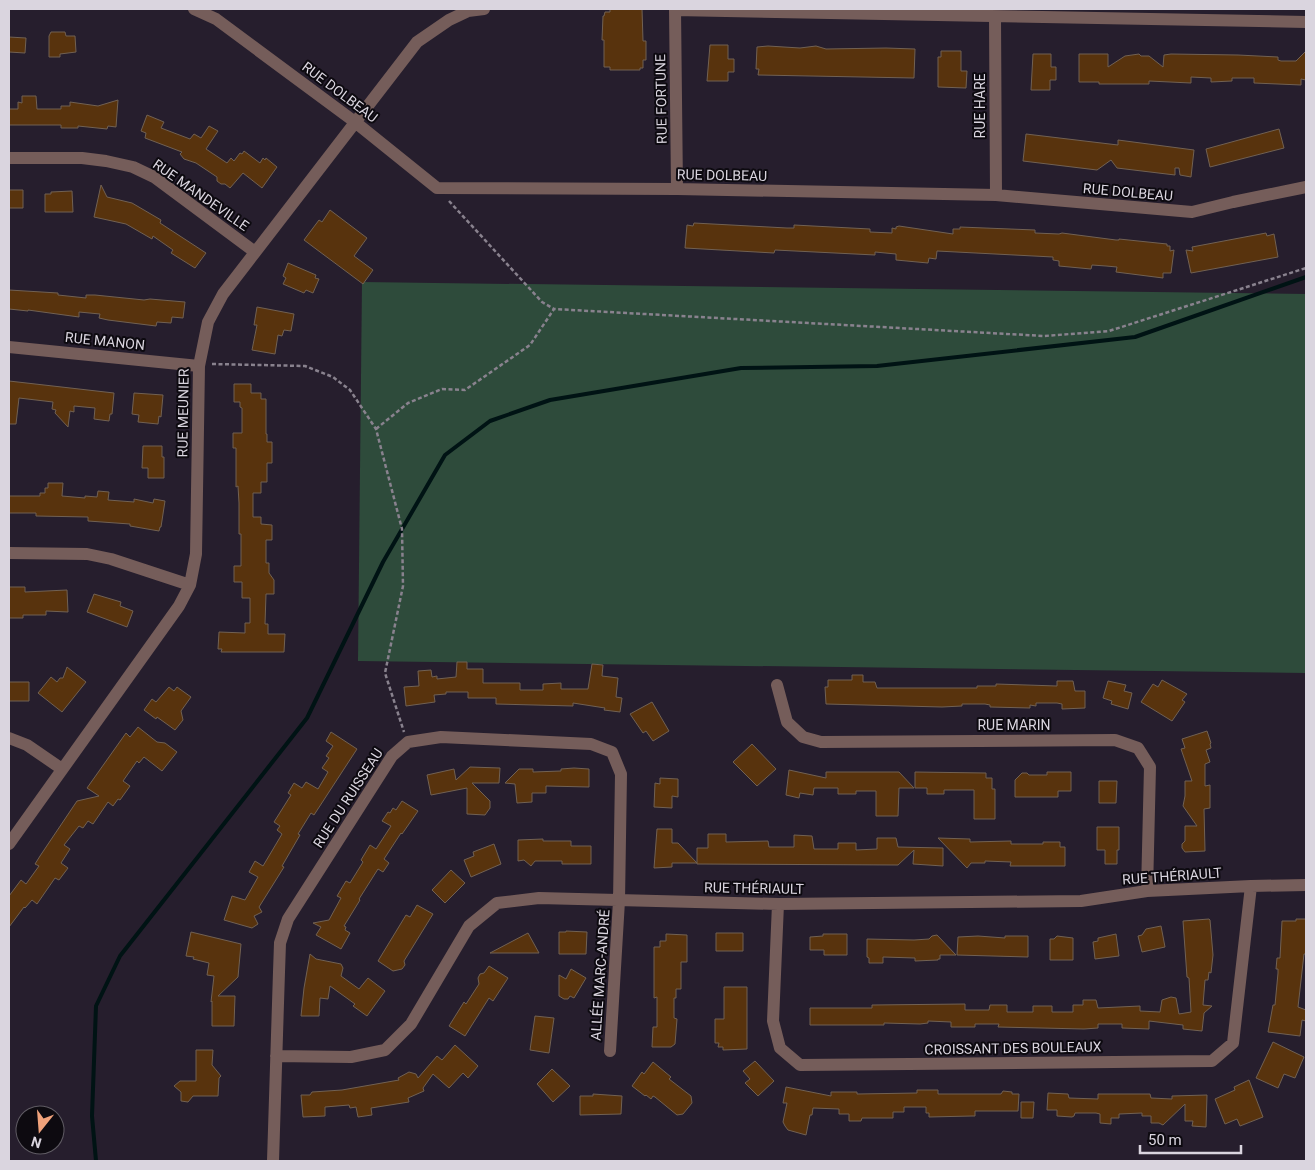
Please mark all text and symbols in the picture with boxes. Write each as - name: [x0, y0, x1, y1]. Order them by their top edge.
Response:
- street label: RUE FORTUNE: [652, 54, 670, 144]
- street label: RUE DOLBEAU: [299, 58, 381, 126]
- street label: RUE HARE: [972, 73, 988, 138]
- street label: RUE MANDEVILLE: [150, 156, 252, 234]
- street label: RUE DOLBEAU: [677, 166, 767, 184]
- street label: RUE DOLBEAU: [1082, 180, 1174, 204]
- street label: RUE MANON: [64, 329, 146, 353]
- street label: RUE MEUNIER: [174, 368, 192, 458]
- street label: RUE MARIN: [977, 717, 1051, 733]
- street label: RUE DU RUISSEAU: [310, 745, 386, 851]
- street label: RUE THÉRIAULT: [1122, 863, 1223, 887]
- street label: RUE THÉRIAULT: [704, 878, 805, 897]
- street label: ALLÉE MARC-ANDRÉ: [586, 909, 613, 1041]
- street label: CROISSANT DES BOULEAUX: [924, 1038, 1102, 1058]
- north arrow: [15, 1105, 65, 1155]
- scale bar: [1140, 1122, 1241, 1154]
- text: 50 m: [1148, 1131, 1182, 1149]
- text: N: [29, 1133, 43, 1152]

